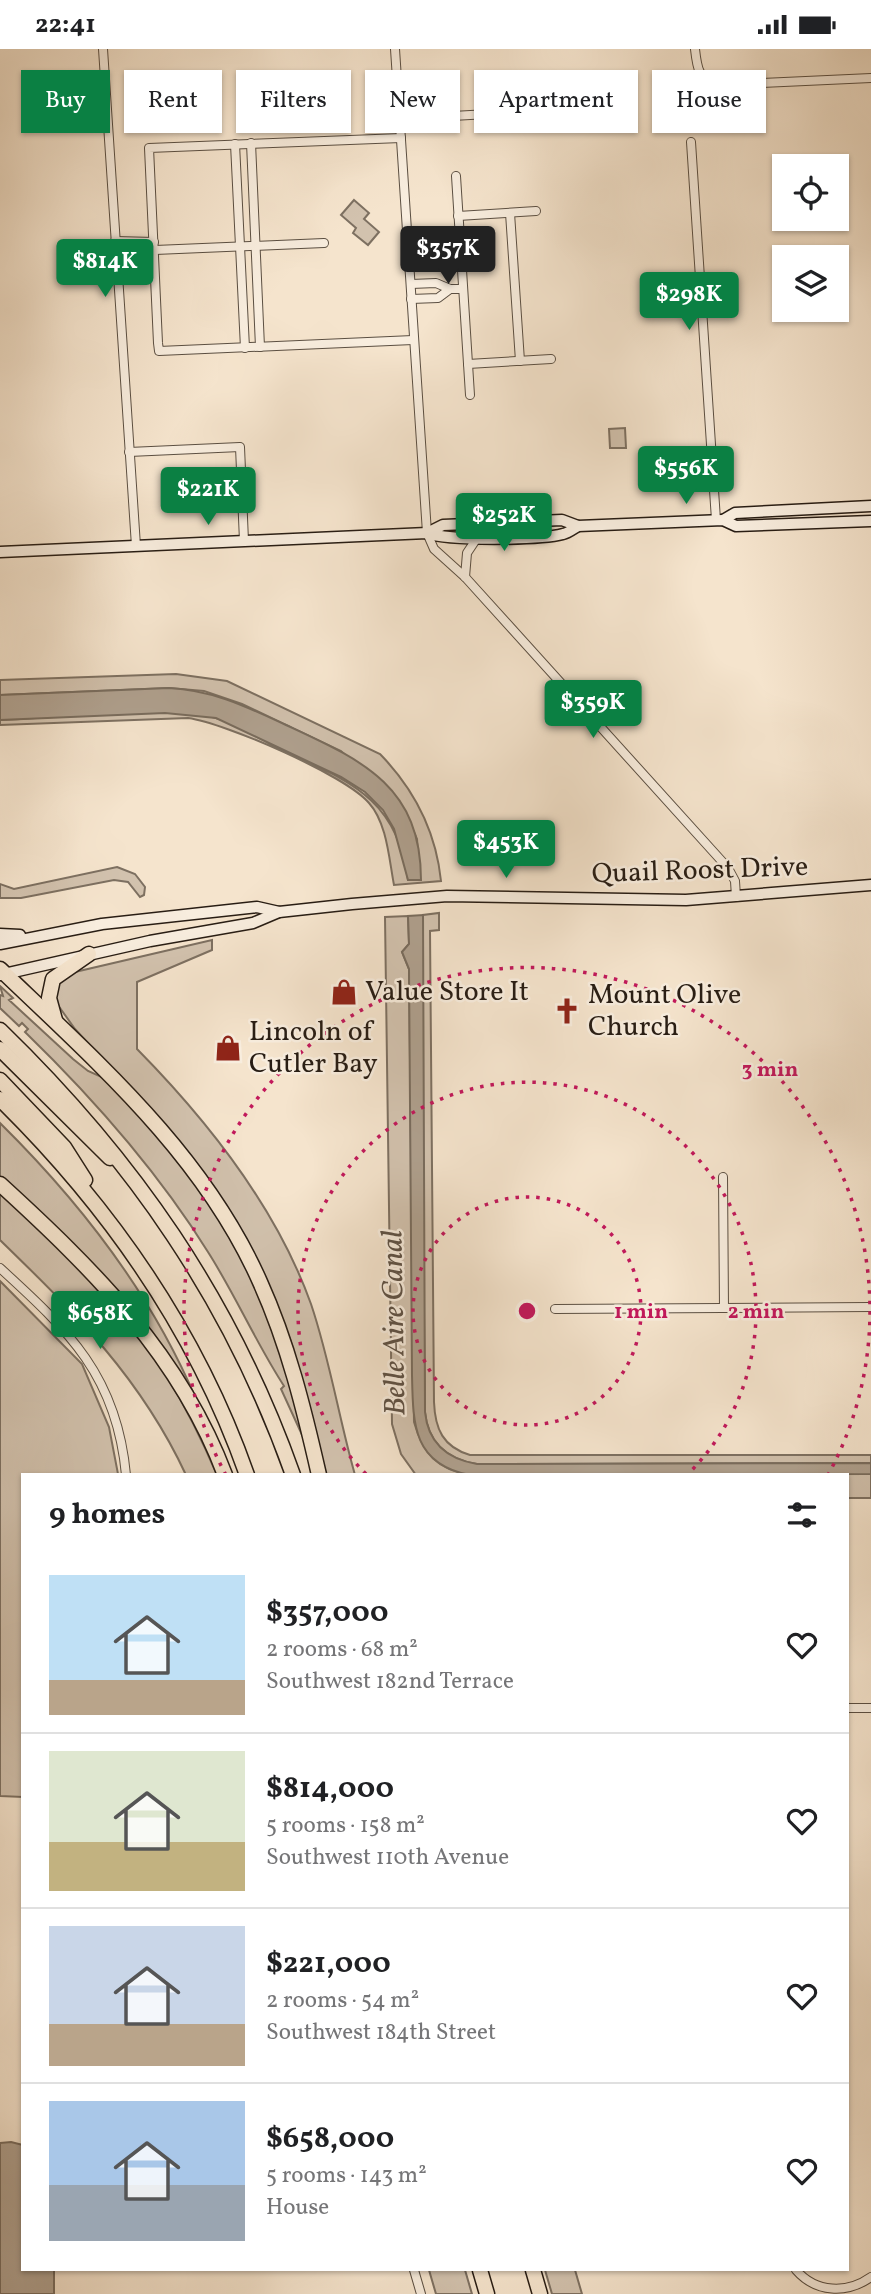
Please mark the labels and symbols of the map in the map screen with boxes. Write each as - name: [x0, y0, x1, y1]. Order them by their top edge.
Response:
- pin: $357K: [399, 226, 497, 286]
- pin: $814K: [56, 239, 154, 299]
- pin: $298K: [640, 273, 738, 332]
- pin: $556K: [637, 447, 735, 506]
- pin: $221K: [159, 468, 257, 527]
- pin: $252K: [455, 493, 553, 553]
- pin: $359K: [544, 681, 642, 740]
- pin: $453K: [457, 821, 555, 880]
- street label: Quail Roost Drive: [591, 848, 809, 894]
- place label: Value Store It: [365, 973, 529, 1012]
- place label: Mount Olive Church: [588, 976, 741, 1047]
- shop icon: Value Store It: [329, 977, 359, 1007]
- church icon: Mount Olive Church: [552, 996, 582, 1026]
- place label: Lincoln of Cutler Bay: [249, 1013, 378, 1084]
- shop icon: Lincoln of Cutler Bay: [213, 1033, 243, 1063]
- text: 3 min: [742, 1056, 798, 1085]
- water label: Belle Aire Canal: [372, 1229, 418, 1416]
- pin: $658K: [51, 1291, 149, 1351]
- text: 1 min: [614, 1298, 668, 1327]
- text: 2 min: [728, 1298, 784, 1327]
- centre of rings: [515, 1299, 539, 1323]

